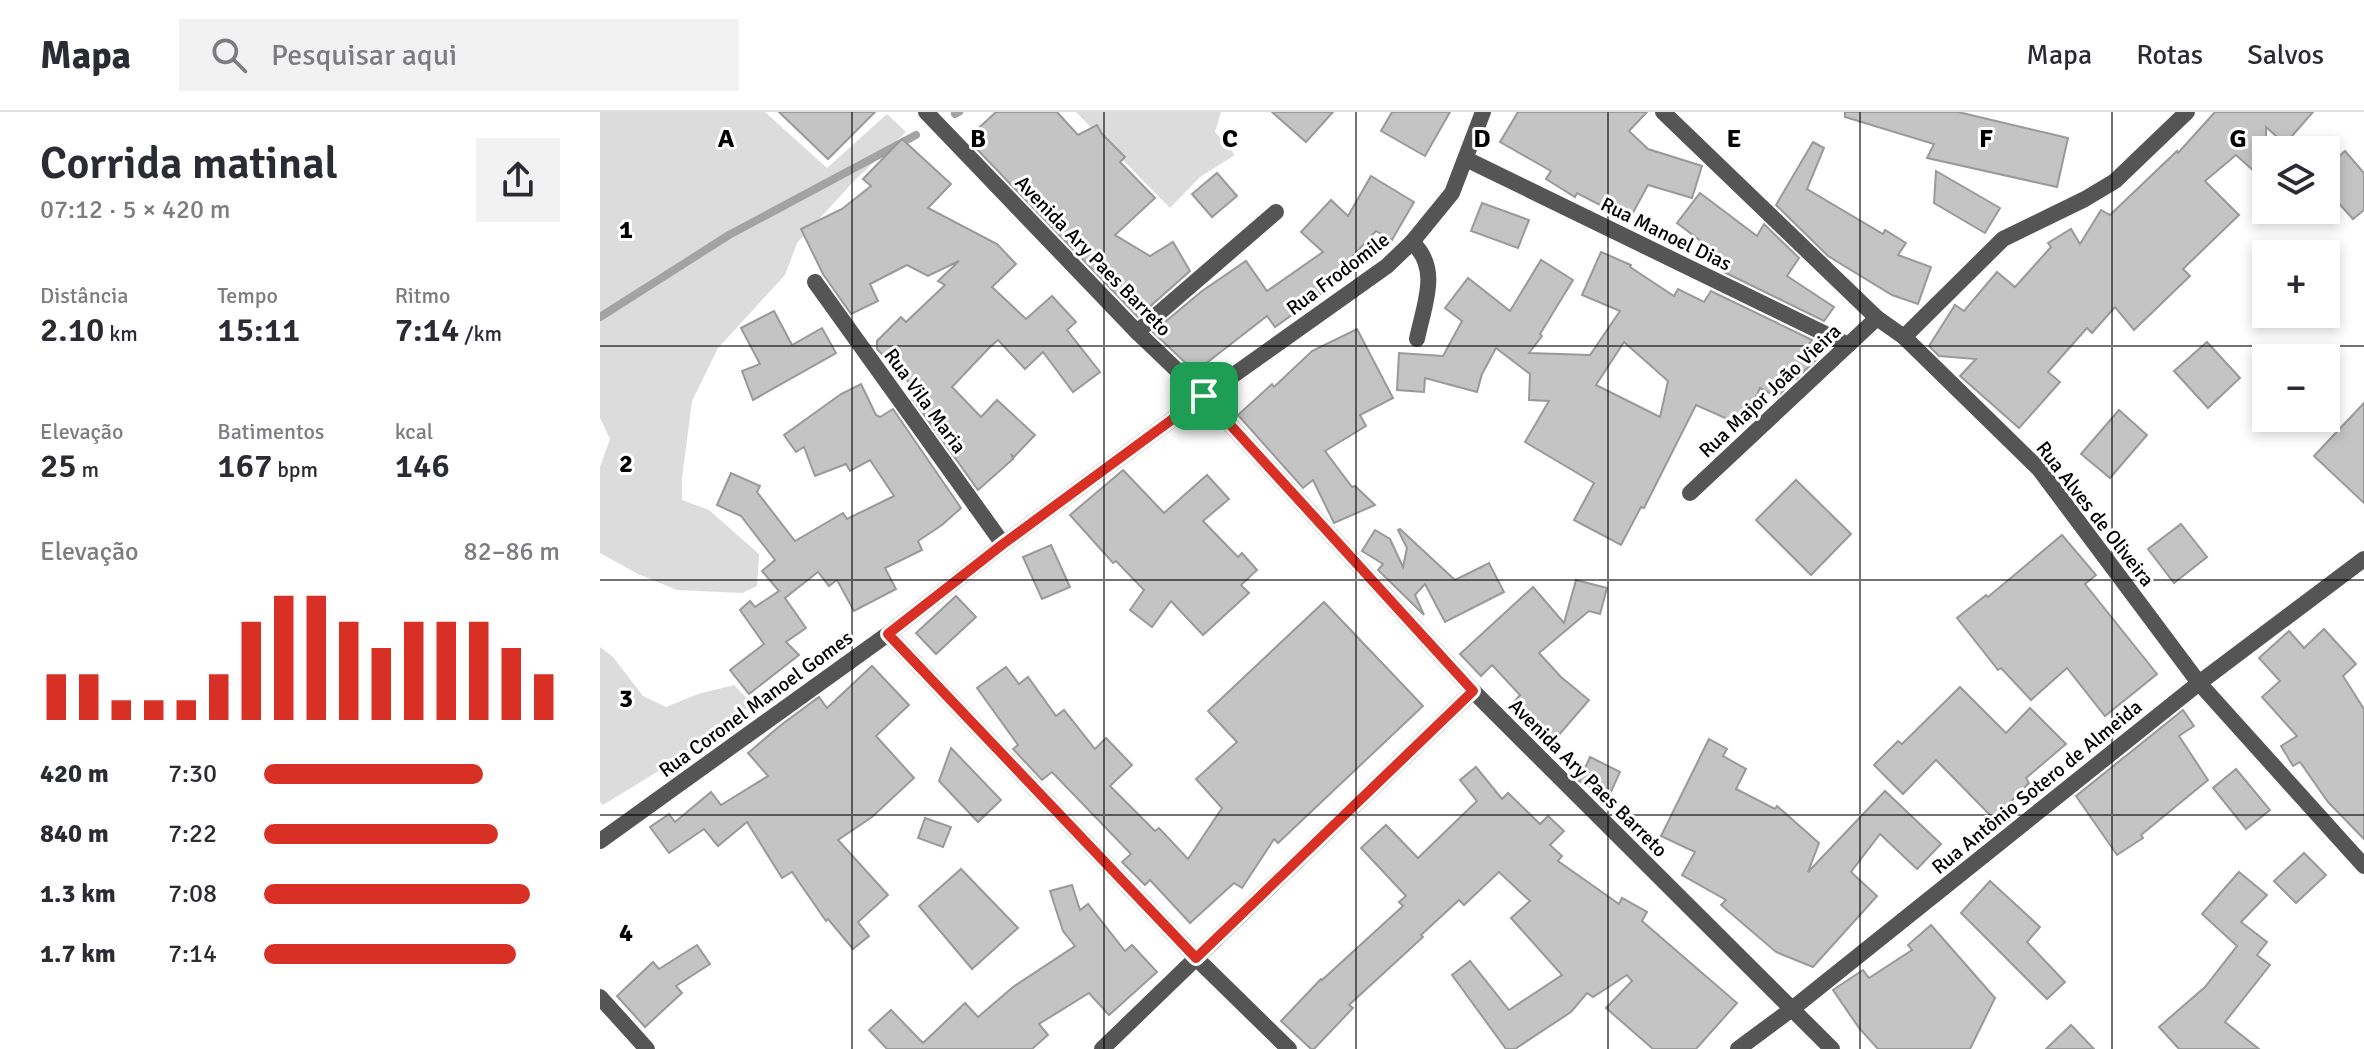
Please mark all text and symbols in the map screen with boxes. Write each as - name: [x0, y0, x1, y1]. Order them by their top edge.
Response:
- search box: [179, 19, 739, 91]
- text: Mapa: [40, 32, 131, 79]
- icon: search: [207, 33, 251, 77]
- text: Pesquisar aqui: [271, 37, 457, 74]
- text: Mapa: [2026, 38, 2092, 72]
- text: Rotas: [2136, 38, 2203, 72]
- text: Salvos: [2247, 38, 2324, 72]
- text: A: [718, 123, 735, 155]
- text: B: [970, 123, 986, 155]
- text: C: [1222, 123, 1238, 155]
- text: D: [1473, 123, 1491, 155]
- text: E: [1727, 123, 1741, 155]
- text: F: [1979, 123, 1993, 155]
- text: G: [2229, 123, 2247, 155]
- map controls: [2252, 136, 2340, 432]
- button: layers: [2252, 136, 2340, 224]
- text: Corrida matinal: [40, 137, 338, 191]
- button: share: [476, 138, 560, 222]
- street label: Avenida Ary Paes Barreto: [1010, 170, 1176, 342]
- street label: Rua Manoel Dias: [1597, 192, 1736, 277]
- text: 07:12 · 5 × 420 m: [40, 194, 231, 226]
- text: 1: [619, 214, 633, 246]
- street label: Rua Frodomile: [1282, 227, 1394, 321]
- button: +: [2252, 240, 2340, 328]
- text: Distância: [40, 282, 128, 309]
- text: Tempo: [217, 282, 278, 309]
- text: Ritmo: [395, 282, 450, 309]
- text: 2.10: [40, 309, 104, 351]
- text: 15:11: [217, 309, 300, 351]
- text: 7:14: [395, 309, 459, 351]
- street label: Rua Major João Vieira: [1694, 319, 1846, 463]
- text: km: [104, 320, 138, 347]
- text: /km: [459, 320, 502, 347]
- street label: Rua Vila Maria: [878, 344, 972, 458]
- button: −: [2252, 344, 2340, 432]
- pin: [1170, 362, 1238, 430]
- icon: arrive: [1182, 374, 1226, 418]
- text: Elevação: [40, 418, 123, 445]
- text: Batimentos: [217, 418, 325, 445]
- text: kcal: [395, 418, 433, 445]
- street label: Rua Alves de Oliveira: [2030, 436, 2160, 592]
- text: 25: [40, 445, 77, 487]
- text: 167: [217, 445, 272, 487]
- text: 146: [395, 445, 450, 487]
- text: 2: [619, 448, 633, 480]
- text: m: [77, 456, 99, 483]
- text: bpm: [272, 456, 318, 483]
- text: Elevação: [40, 536, 139, 568]
- text: 82–86 m: [464, 536, 560, 568]
- street label: Rua Coronel Manoel Gomes: [654, 625, 858, 783]
- text: 3: [619, 683, 633, 715]
- street label: Avenida Ary Paes Barreto: [1503, 693, 1673, 863]
- street label: Rua Antônio Sotero de Almeida: [1927, 694, 2147, 880]
- text: 420 m: [40, 758, 109, 790]
- text: 7:30: [168, 758, 217, 790]
- text: 840 m: [40, 818, 109, 850]
- text: 7:22: [168, 818, 217, 850]
- text: 1.3 km: [40, 878, 116, 910]
- text: 7:08: [168, 878, 217, 910]
- text: 4: [619, 917, 633, 949]
- text: 1.7 km: [40, 938, 116, 970]
- text: 7:14: [168, 938, 217, 970]

